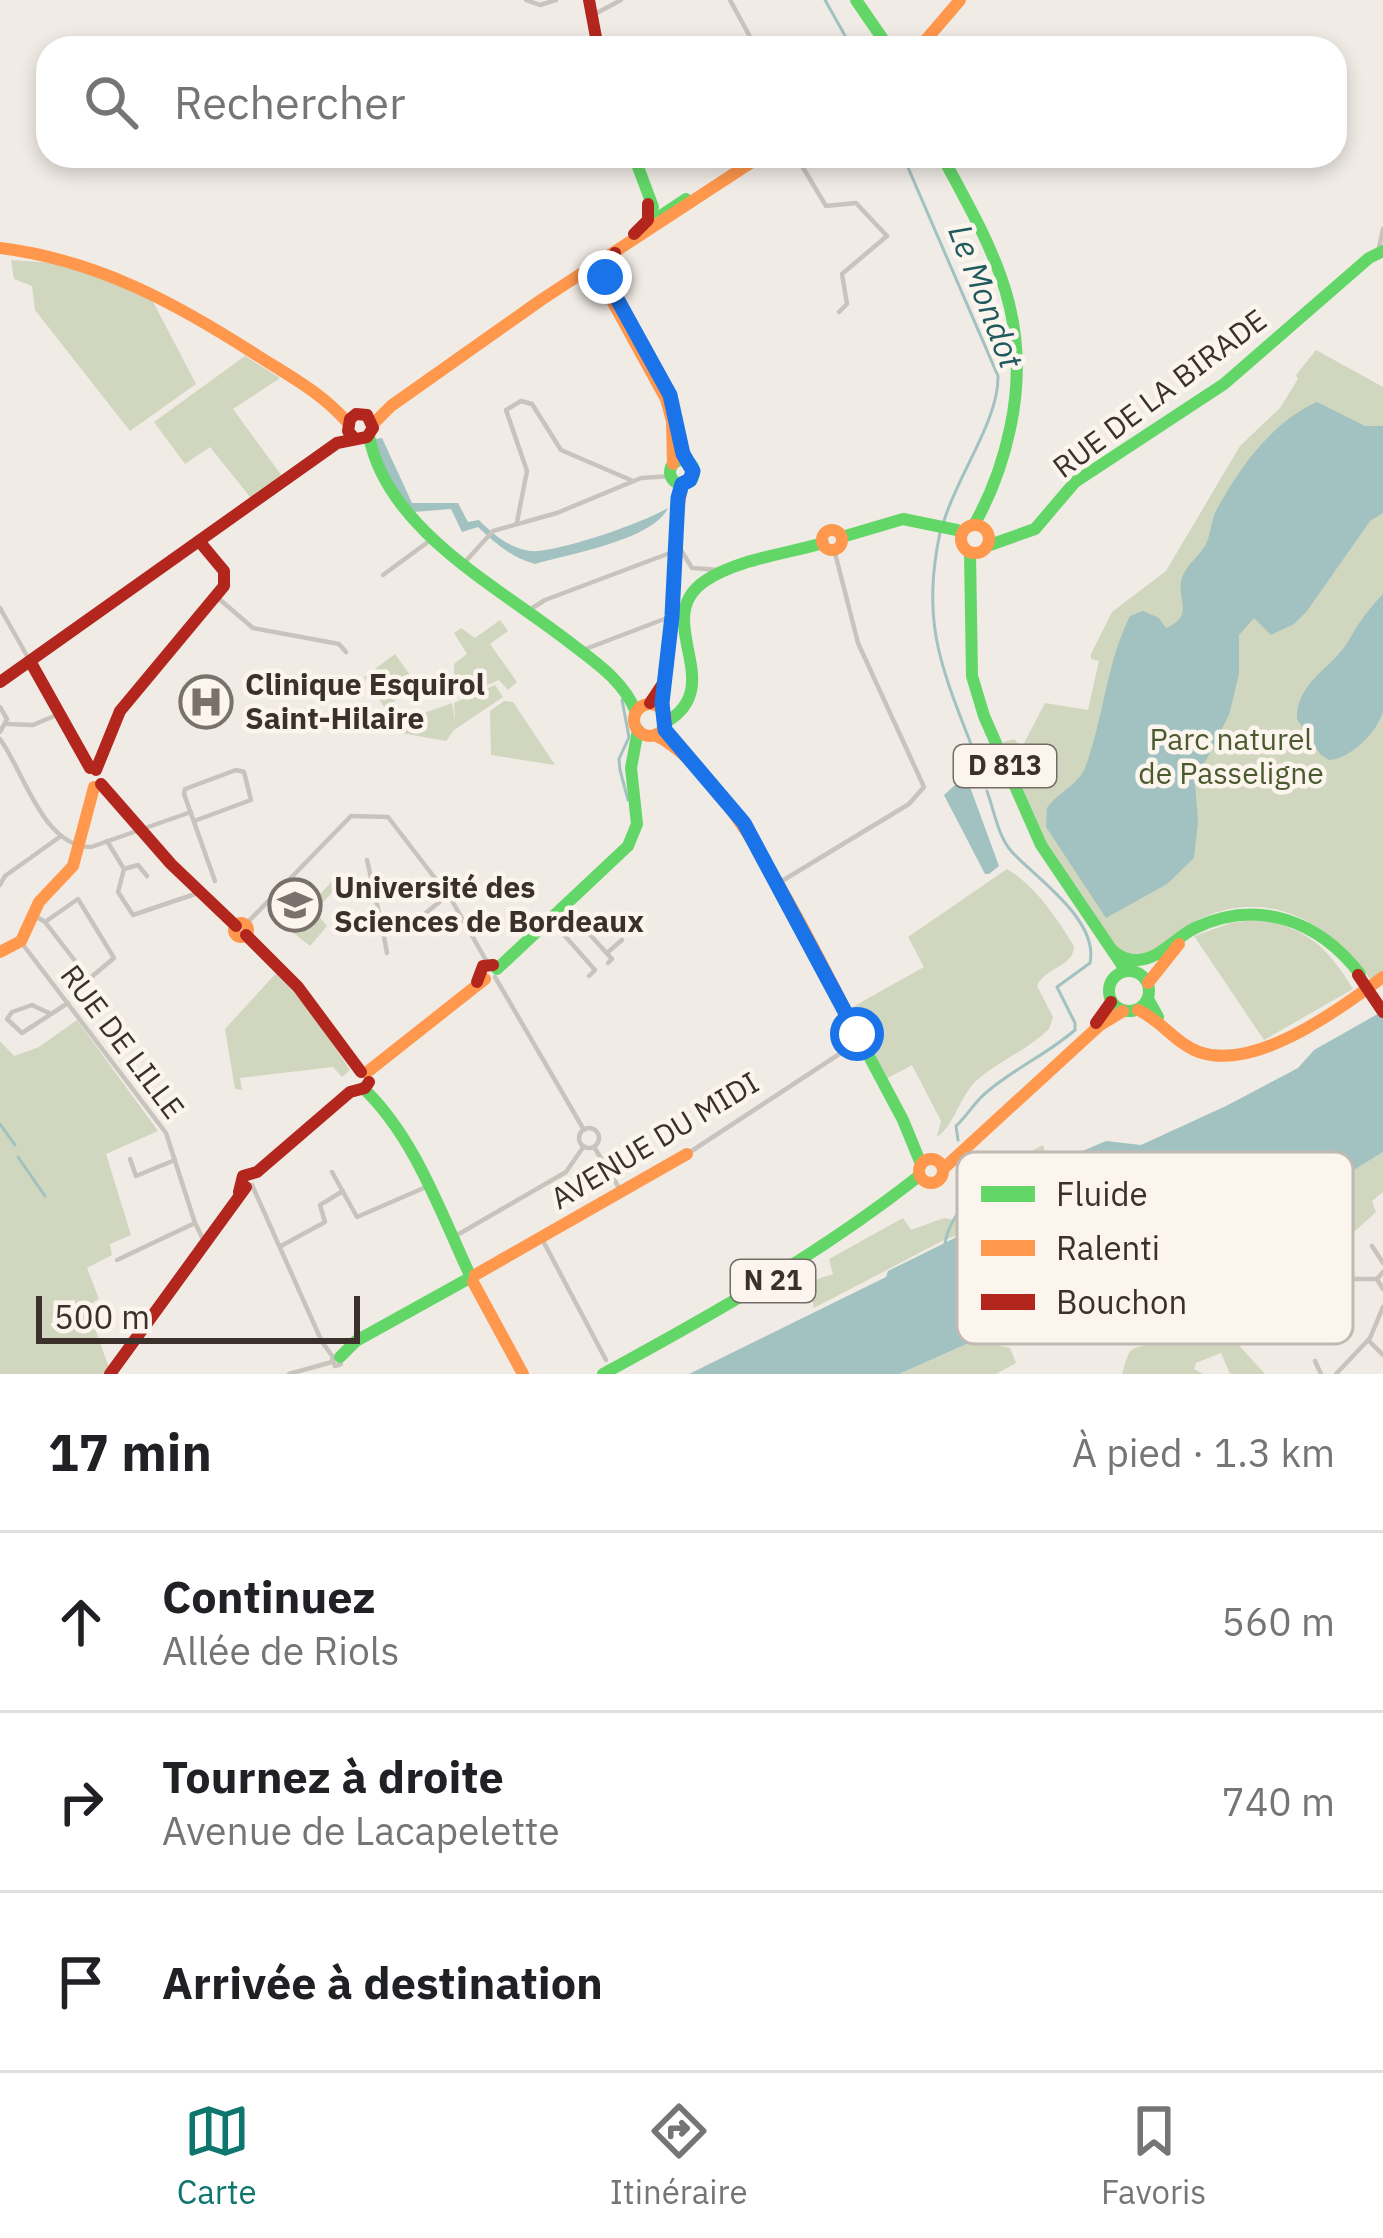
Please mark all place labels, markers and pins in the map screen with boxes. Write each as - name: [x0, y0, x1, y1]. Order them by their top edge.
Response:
- place label: Clinique Esquirol Saint-Hilaire: [245, 664, 485, 737]
- hospital icon: Clinique Esquirol Saint-Hilaire: [178, 674, 234, 730]
- place label: Université des Sciences de Bordeaux: [334, 867, 644, 940]
- school or university icon: Université des Sciences de Bordeaux: [267, 877, 323, 933]

